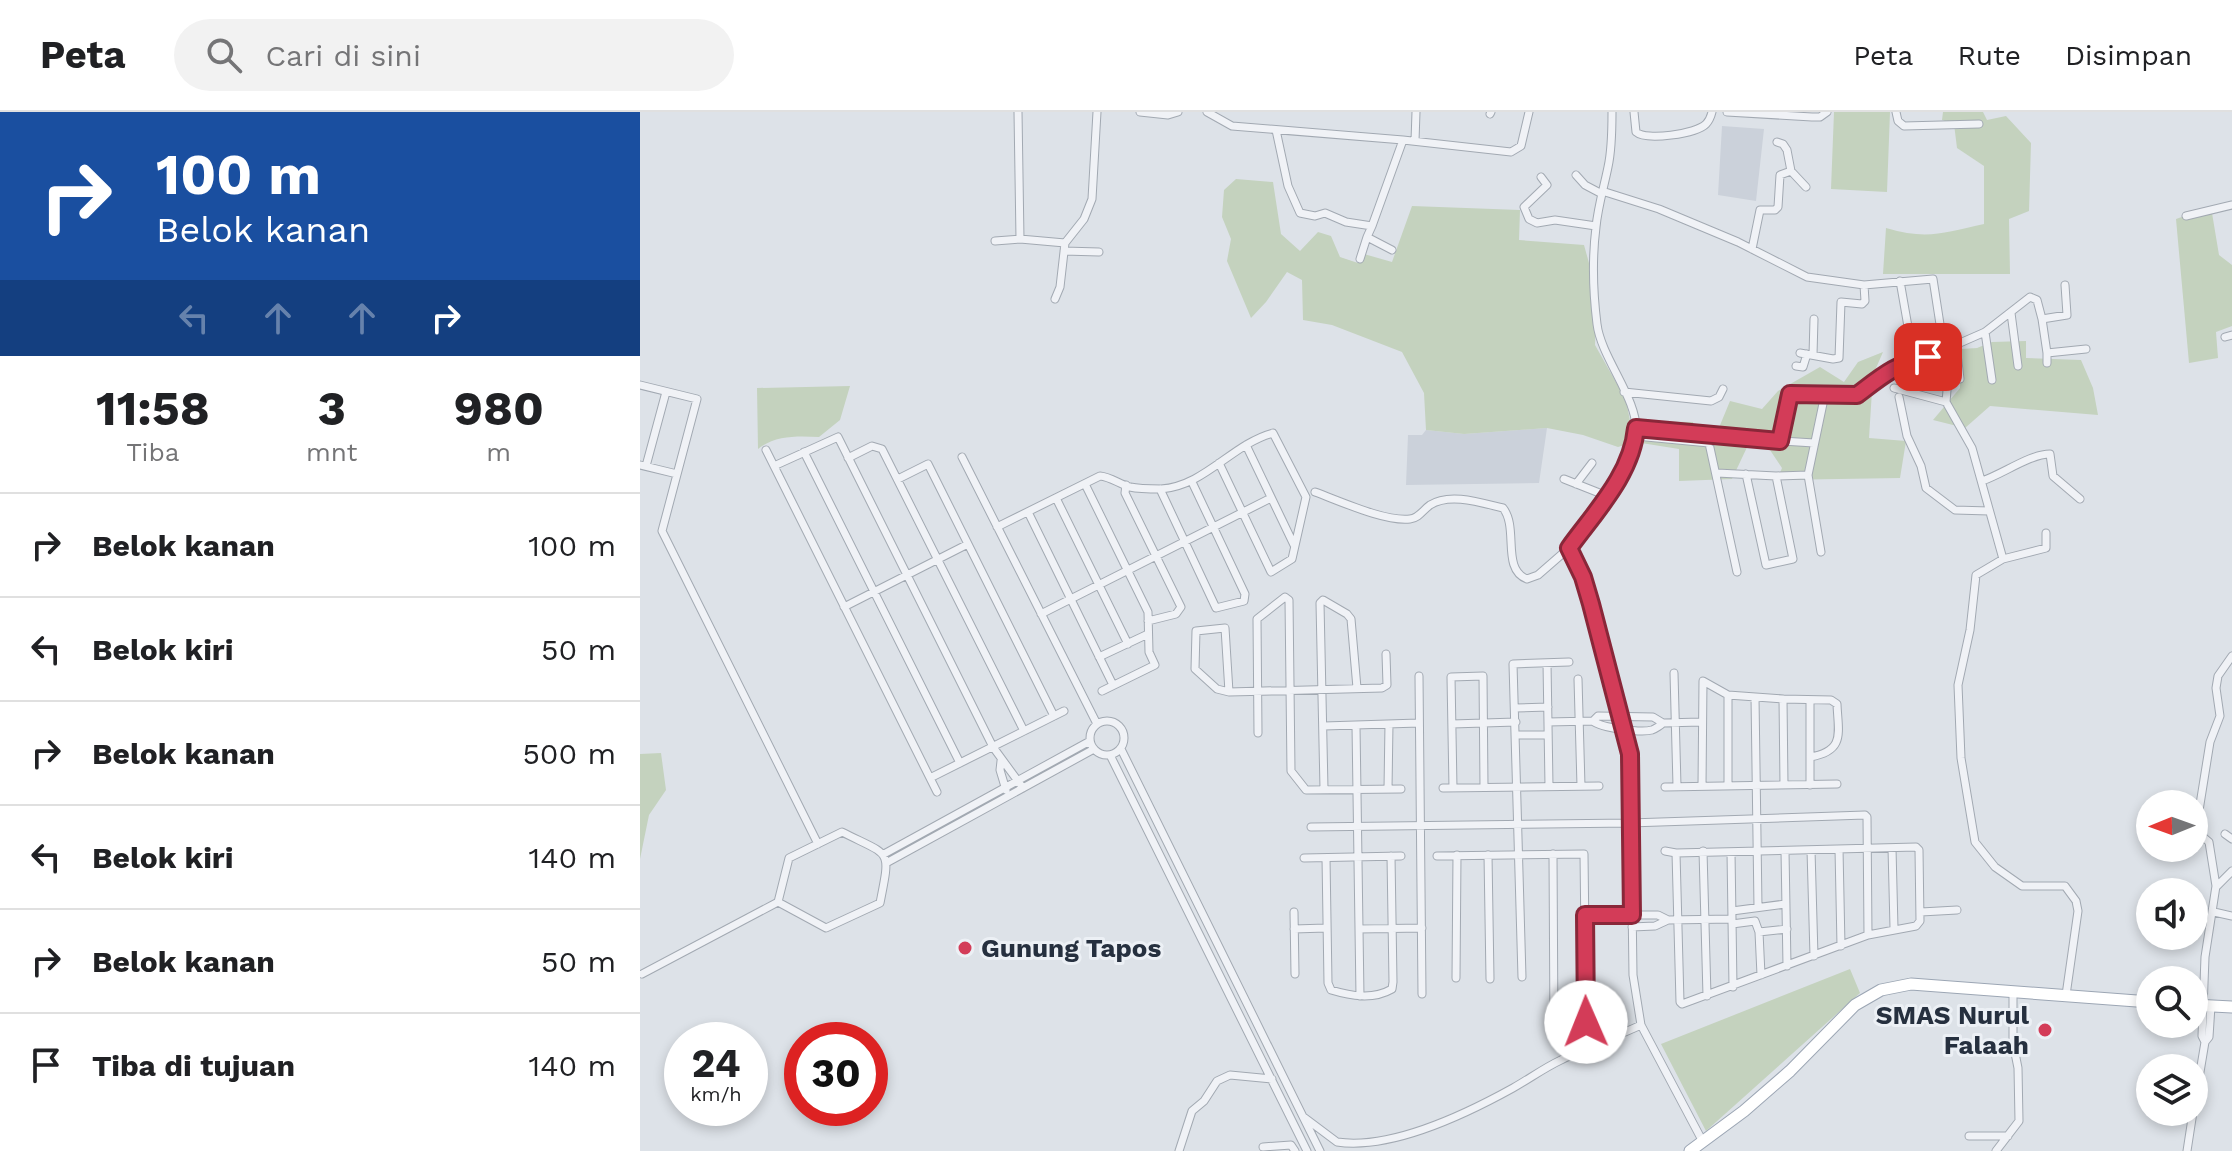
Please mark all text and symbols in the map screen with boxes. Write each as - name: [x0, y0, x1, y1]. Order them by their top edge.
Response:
- search box: [174, 19, 734, 91]
- text: Peta: [40, 33, 126, 77]
- icon: search: [202, 33, 246, 77]
- text: Cari di sini: [266, 38, 421, 73]
- text: Peta: [1853, 39, 1913, 72]
- text: Rute: [1957, 39, 2021, 72]
- text: Disimpan: [2065, 39, 2192, 72]
- text: 100 m: [156, 142, 321, 208]
- icon: right: [24, 144, 128, 248]
- text: Belok kanan: [156, 209, 370, 251]
- icon: left: [172, 296, 216, 340]
- icon: ahead: [256, 296, 300, 340]
- icon: ahead: [340, 296, 384, 340]
- icon: right: [424, 296, 468, 340]
- pin: [1894, 323, 1962, 391]
- icon: arrive: [1906, 335, 1950, 379]
- text: 11:58: [96, 380, 210, 437]
- text: 3: [317, 380, 346, 437]
- text: 980: [453, 380, 544, 437]
- text: Tiba: [126, 437, 180, 467]
- text: mnt: [306, 437, 357, 467]
- text: m: [486, 437, 511, 467]
- icon: right: [24, 523, 68, 567]
- text: Belok kanan: [92, 528, 275, 563]
- text: 100 m: [528, 528, 616, 563]
- icon: left: [24, 627, 68, 671]
- text: Belok kiri: [92, 632, 234, 667]
- text: 50 m: [541, 632, 616, 667]
- icon: right: [24, 731, 68, 775]
- text: Belok kanan: [92, 736, 275, 771]
- text: 500 m: [522, 736, 616, 771]
- north arrow: [2136, 790, 2208, 862]
- map controls: [2136, 790, 2208, 1126]
- icon: left: [24, 835, 68, 879]
- text: Belok kiri: [92, 840, 234, 875]
- text: 140 m: [528, 840, 616, 875]
- button: sound: [2136, 878, 2208, 950]
- place label: Gunung Tapos: [981, 933, 1161, 963]
- icon: right: [24, 939, 68, 983]
- marker: Gunung Tapos: [956, 939, 974, 957]
- text: Belok kanan: [92, 944, 275, 979]
- text: 50 m: [541, 944, 616, 979]
- button: search: [2136, 966, 2208, 1038]
- position arrow: [1544, 980, 1628, 1064]
- place label: SMAS Nurul Falaah: [1876, 1000, 2029, 1060]
- marker: SMAS Nurul Falaah: [2036, 1021, 2054, 1039]
- speed limit sign: 30: [784, 1022, 888, 1126]
- text: 24: [691, 1040, 741, 1087]
- icon: arrive: [24, 1043, 68, 1087]
- text: Tiba di tujuan: [92, 1048, 295, 1083]
- text: 140 m: [528, 1048, 616, 1083]
- button: layers: [2136, 1054, 2208, 1126]
- text: km/h: [690, 1082, 742, 1106]

